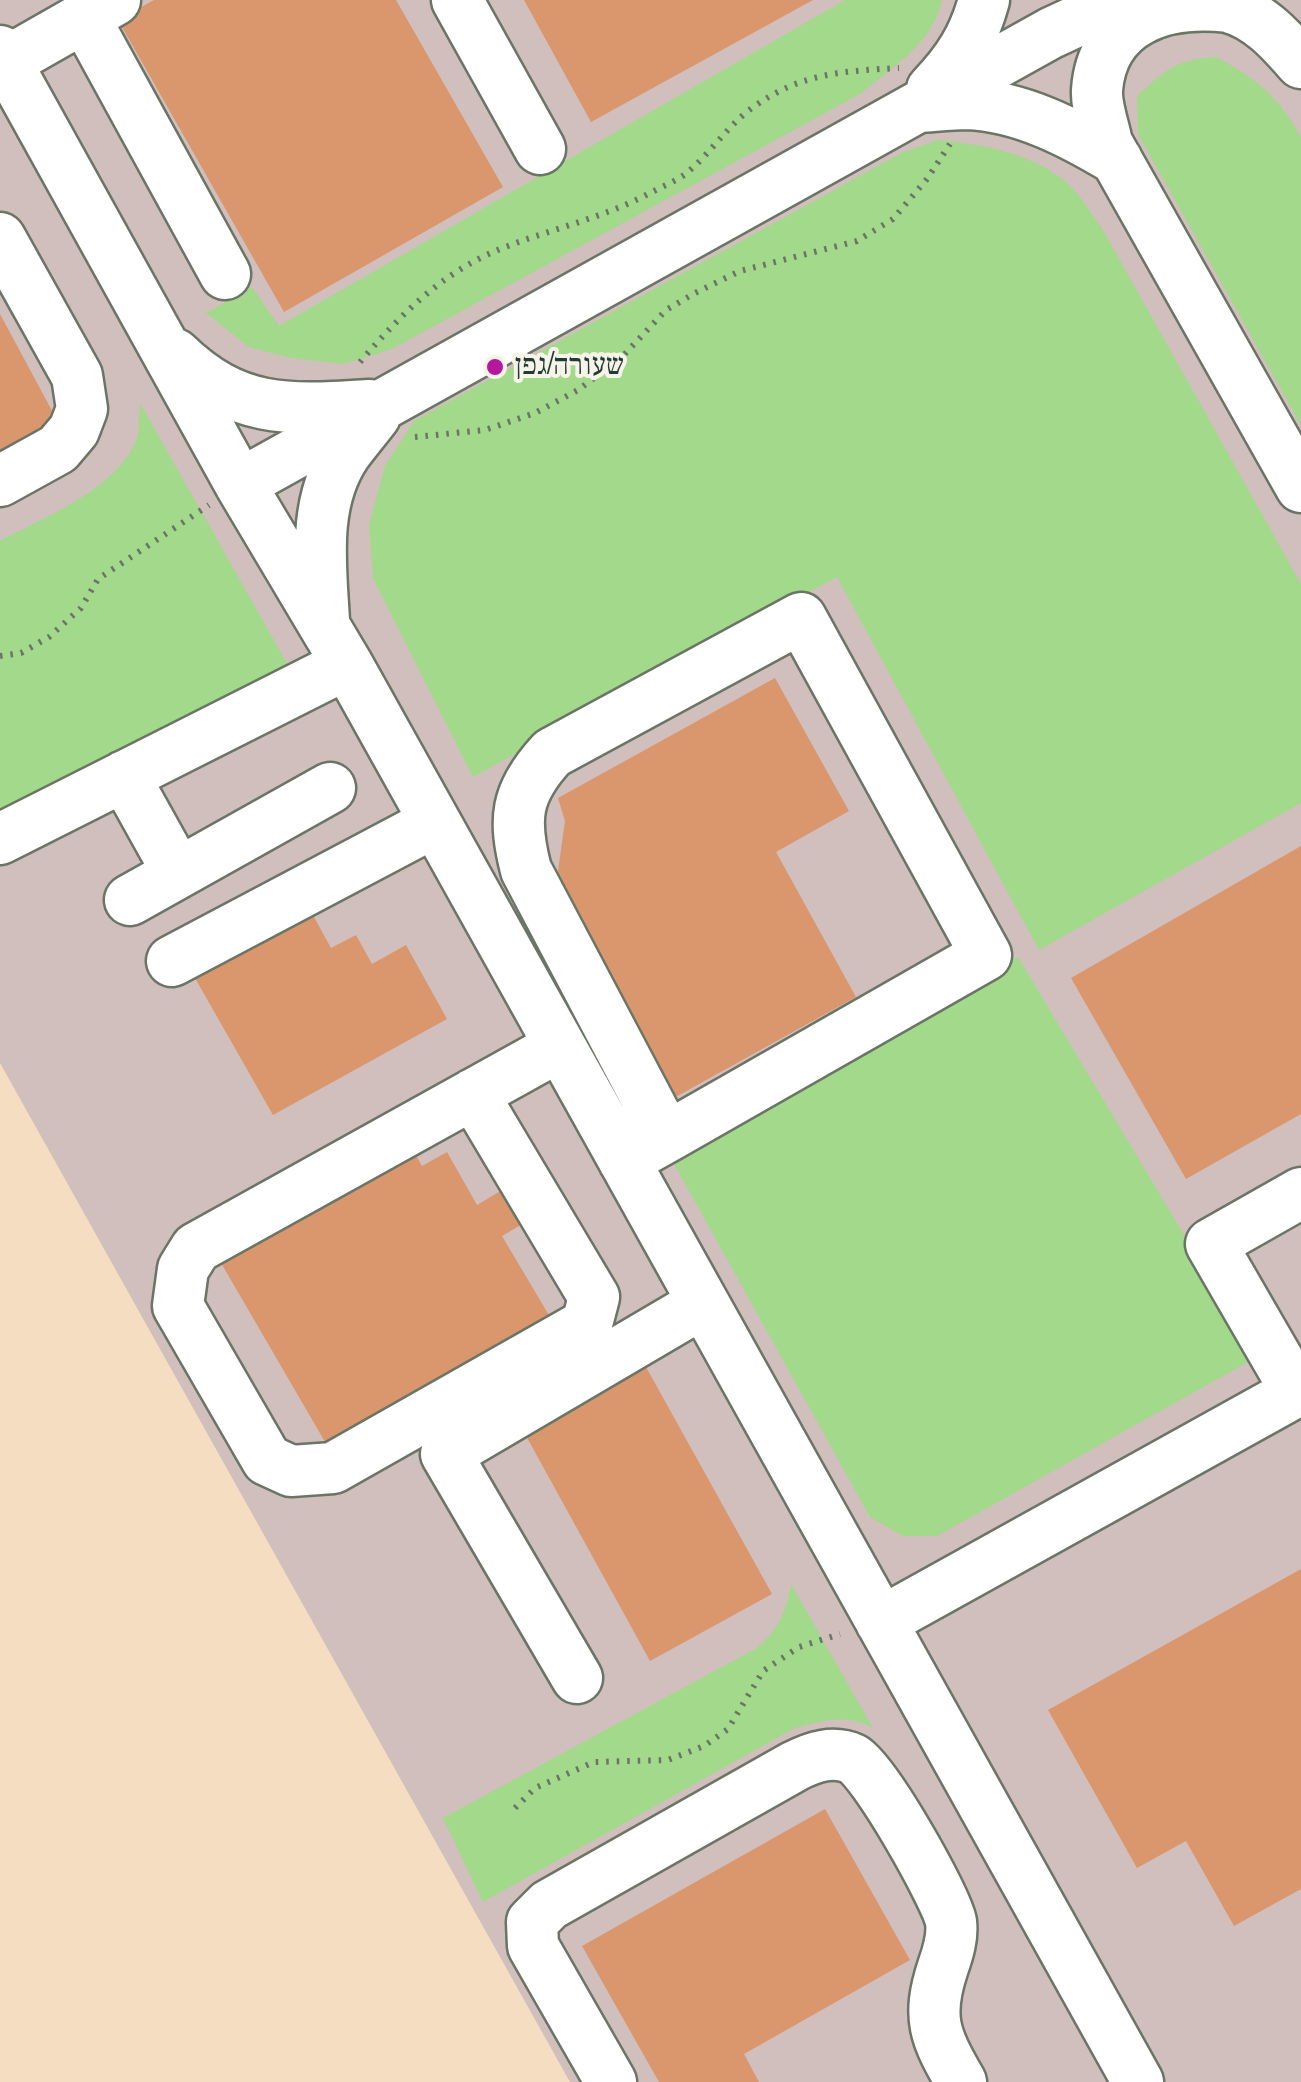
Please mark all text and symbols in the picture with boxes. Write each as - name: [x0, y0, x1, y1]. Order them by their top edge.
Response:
- place label: שעורה/גפן: [515, 349, 624, 385]
- marker: שעורה/גפן: [484, 356, 506, 378]

